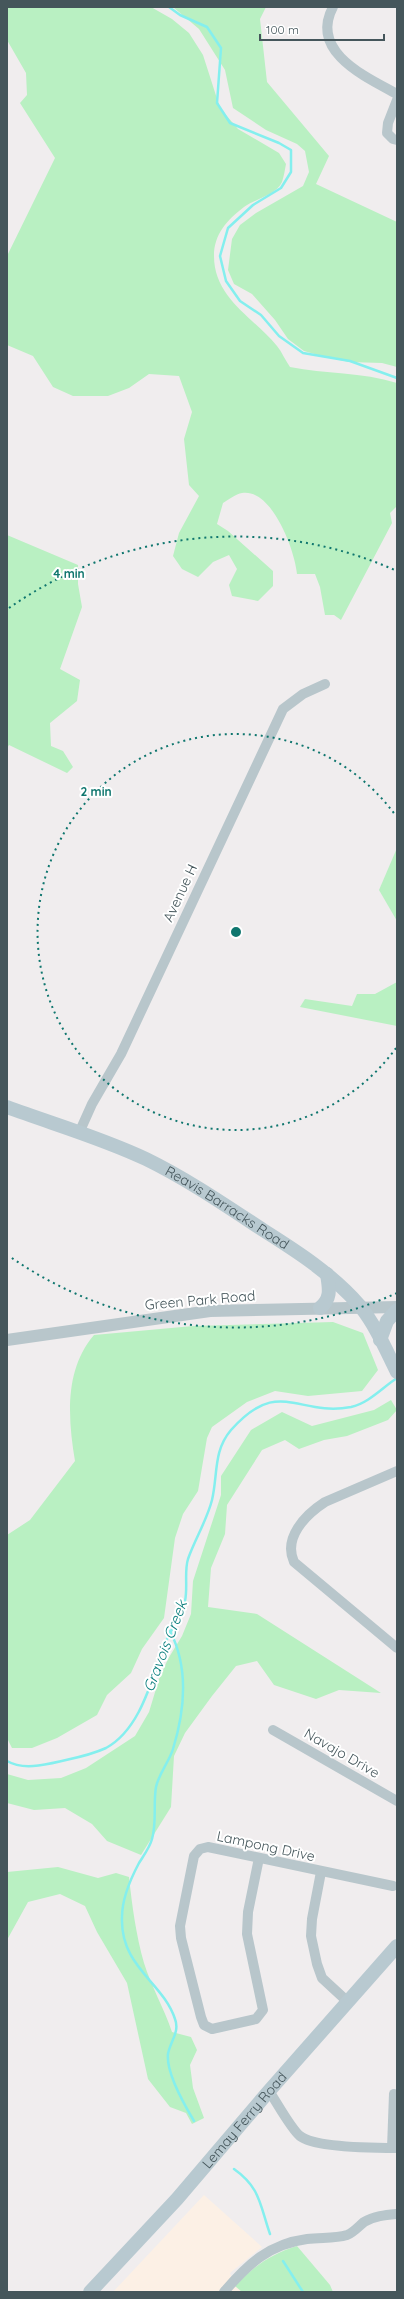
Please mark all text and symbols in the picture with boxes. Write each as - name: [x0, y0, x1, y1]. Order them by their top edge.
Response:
- scale bar: [260, 16, 384, 42]
- text: 100 m: [266, 22, 299, 37]
- text: 4 min: [53, 566, 85, 581]
- text: 2 min: [80, 784, 112, 799]
- street label: Avenue H: [159, 861, 201, 925]
- centre of rings: [229, 925, 243, 939]
- street label: Reavis Barracks Road: [162, 1162, 292, 1253]
- street label: Green Park Road: [144, 1286, 256, 1314]
- water label: Gravois Creek: [139, 1596, 192, 1694]
- street label: Navajo Drive: [301, 1724, 383, 1782]
- street label: Lampong Drive: [215, 1827, 317, 1865]
- street label: Lemay Ferry Road: [198, 2068, 291, 2172]

